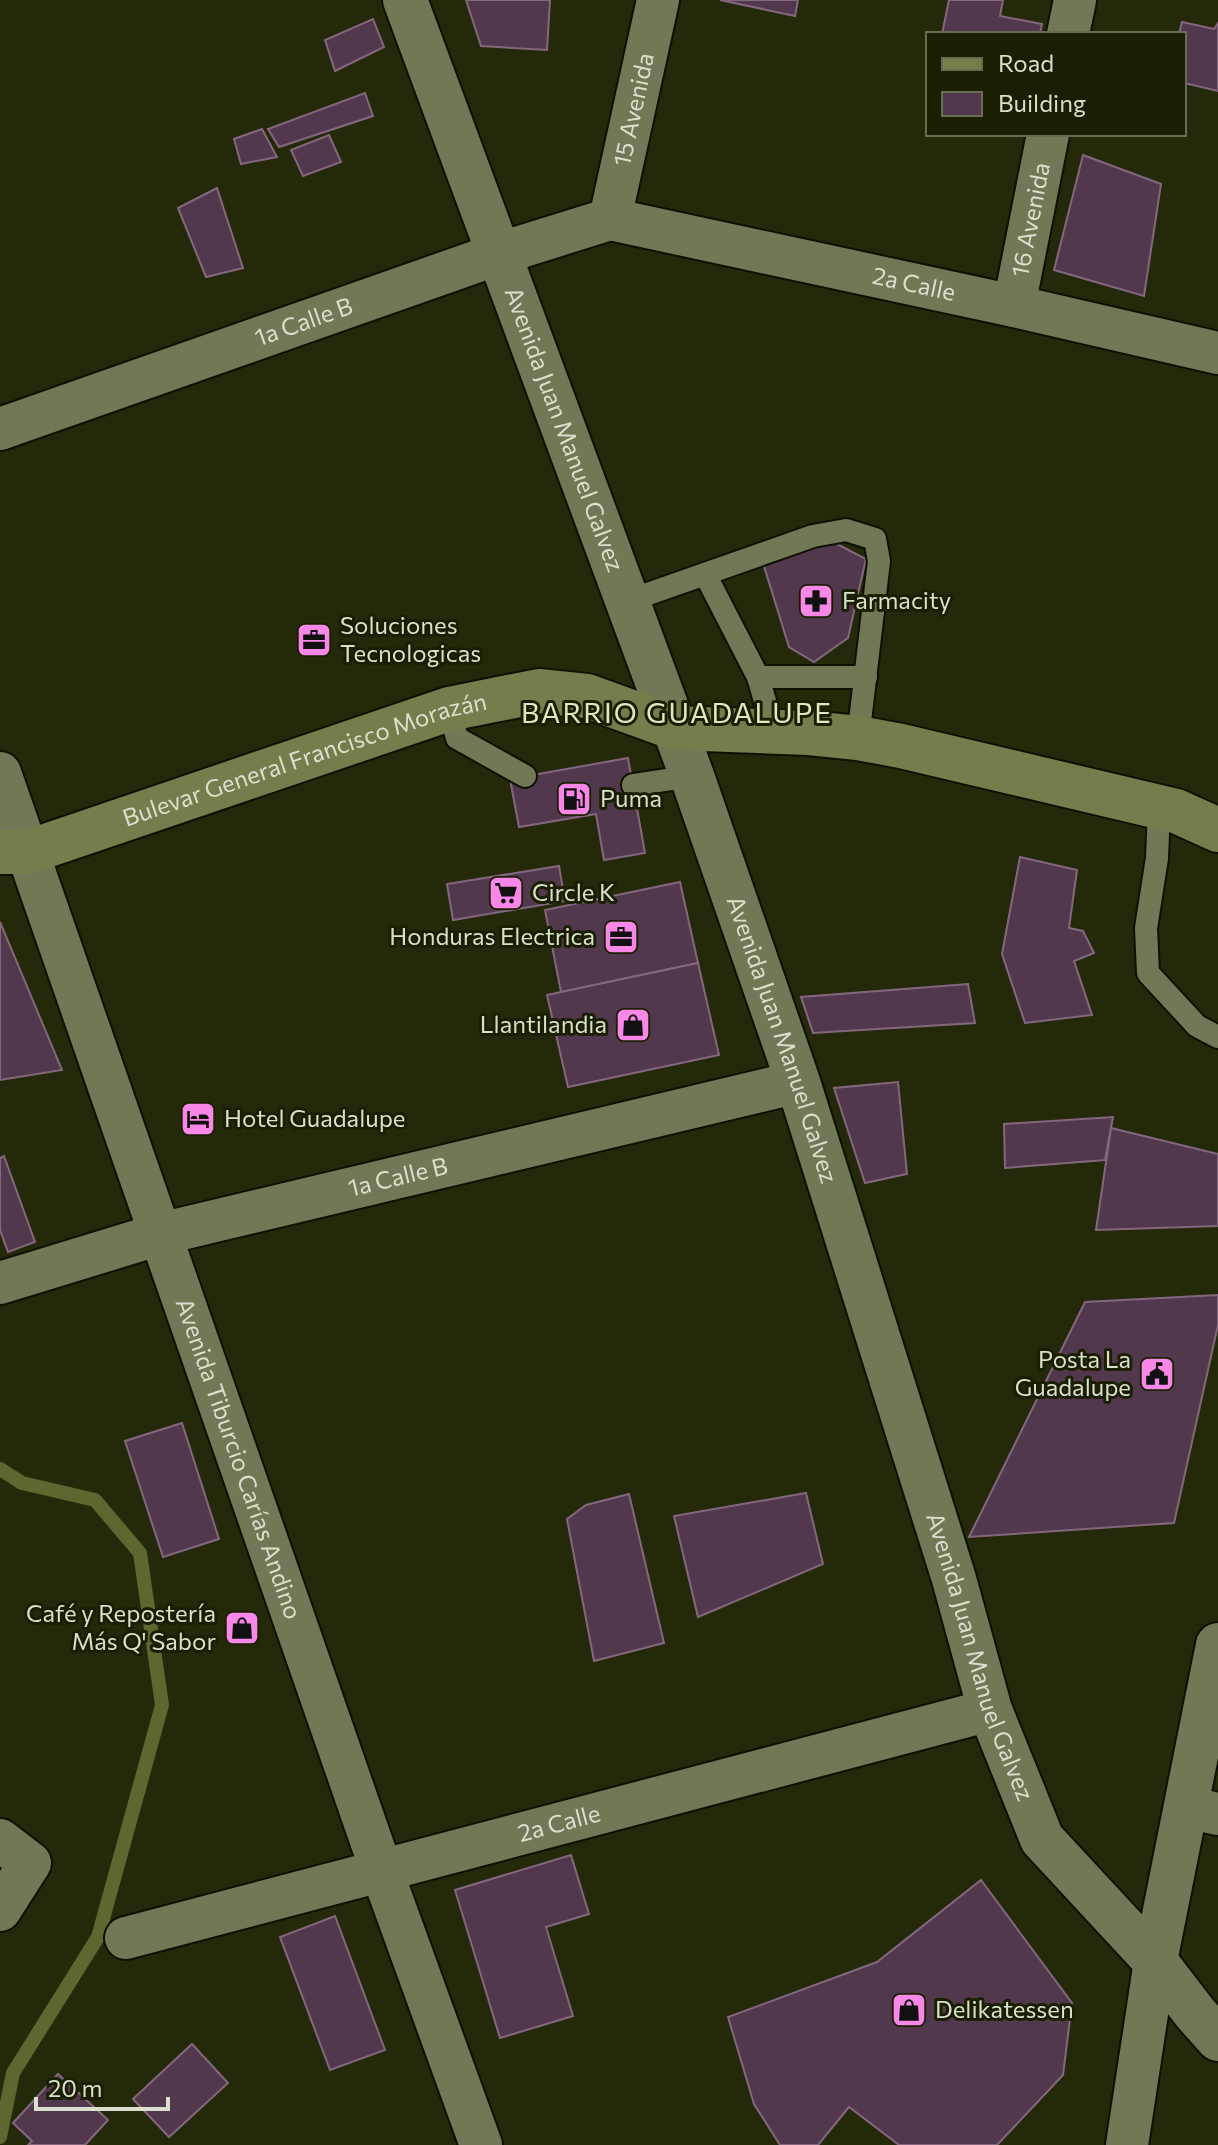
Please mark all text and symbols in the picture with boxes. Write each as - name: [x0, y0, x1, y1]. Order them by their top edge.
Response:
- legend: [926, 32, 1186, 136]
- text: Road: [998, 48, 1054, 77]
- street label: 15 Avenida: [606, 50, 659, 169]
- text: Building: [998, 88, 1086, 117]
- street label: 16 Avenida: [1004, 160, 1055, 279]
- street label: 2a Calle: [870, 260, 958, 306]
- street label: Avenida Juan Manuel Galvez: [499, 283, 631, 575]
- street label: 1a Calle B: [251, 290, 356, 351]
- pharmacy icon: Farmacity: [797, 582, 835, 620]
- place label: Farmacity: [842, 585, 951, 614]
- place label: Soluciones Tecnologicas: [340, 610, 481, 667]
- office icon: Soluciones Tecnologicas: [295, 621, 333, 659]
- street label: Bulevar General Francisco Morazán: [119, 686, 489, 832]
- district label: BARRIO GUADALUPE: [521, 695, 833, 729]
- fuel station icon: Puma: [555, 780, 593, 818]
- place label: Puma: [600, 783, 662, 812]
- supermarket icon: Circle K: [487, 874, 525, 912]
- place label: Circle K: [532, 877, 615, 906]
- street label: Avenida Juan Manuel Galvez: [722, 892, 845, 1186]
- office icon: Honduras Electrica: [602, 918, 640, 956]
- place label: Honduras Electrica: [389, 921, 595, 950]
- shop icon: Llantilandia: [614, 1006, 652, 1044]
- place label: Llantilandia: [480, 1009, 607, 1038]
- hotel icon: Hotel Guadalupe: [179, 1100, 217, 1138]
- place label: Hotel Guadalupe: [224, 1103, 406, 1132]
- street label: 1a Calle B: [345, 1150, 450, 1202]
- street label: Avenida Tiburcio Carías Andino: [171, 1294, 309, 1623]
- place label: Posta La Guadalupe: [1015, 1344, 1131, 1401]
- public building icon: Posta La Guadalupe: [1138, 1355, 1176, 1393]
- street label: Avenida Juan Manuel Galvez: [921, 1509, 1041, 1805]
- place label: Café y Repostería Más Q' Sabor: [26, 1598, 216, 1655]
- shop icon: Café y Repostería Más Q' Sabor: [223, 1609, 261, 1647]
- street label: 2a Calle: [514, 1797, 603, 1847]
- shop icon: Delikatessen: [890, 1991, 928, 2029]
- place label: Delikatessen: [935, 1994, 1074, 2023]
- scale bar: [36, 2061, 168, 2111]
- text: 20 m: [48, 2073, 102, 2102]

